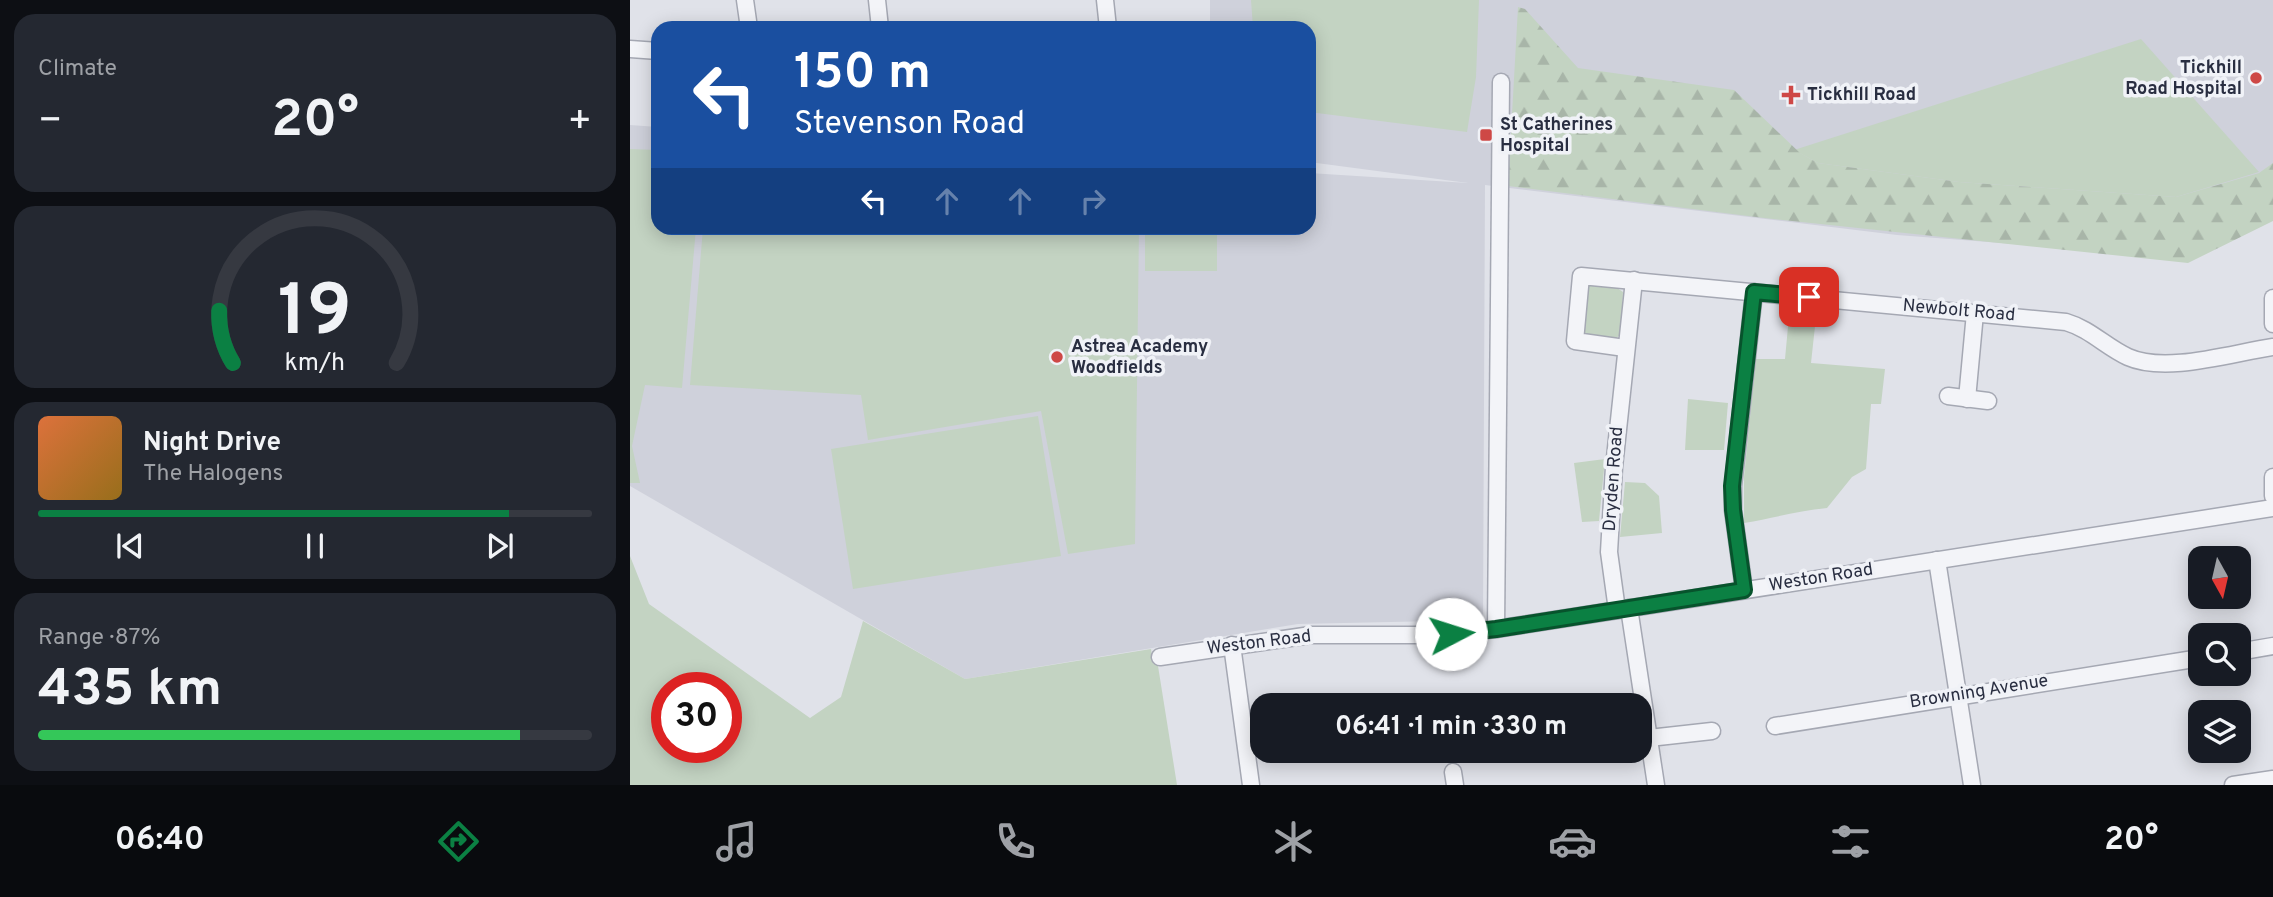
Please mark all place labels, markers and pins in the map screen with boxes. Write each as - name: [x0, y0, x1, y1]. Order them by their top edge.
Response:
- place label: Tickhill Road Hospital: [2125, 57, 2242, 101]
- marker: Tickhill Road Hospital: [2248, 70, 2264, 86]
- place label: Tickhill Road: [1807, 84, 1916, 107]
- marker: Tickhill Road: [1781, 85, 1801, 105]
- place label: St Catherines Hospital: [1500, 114, 1613, 158]
- marker: St Catherines Hospital: [1478, 127, 1494, 143]
- pin: [1779, 267, 1839, 327]
- place label: Astrea Academy Woodfields: [1071, 336, 1208, 380]
- marker: Astrea Academy Woodfields: [1049, 349, 1065, 365]

